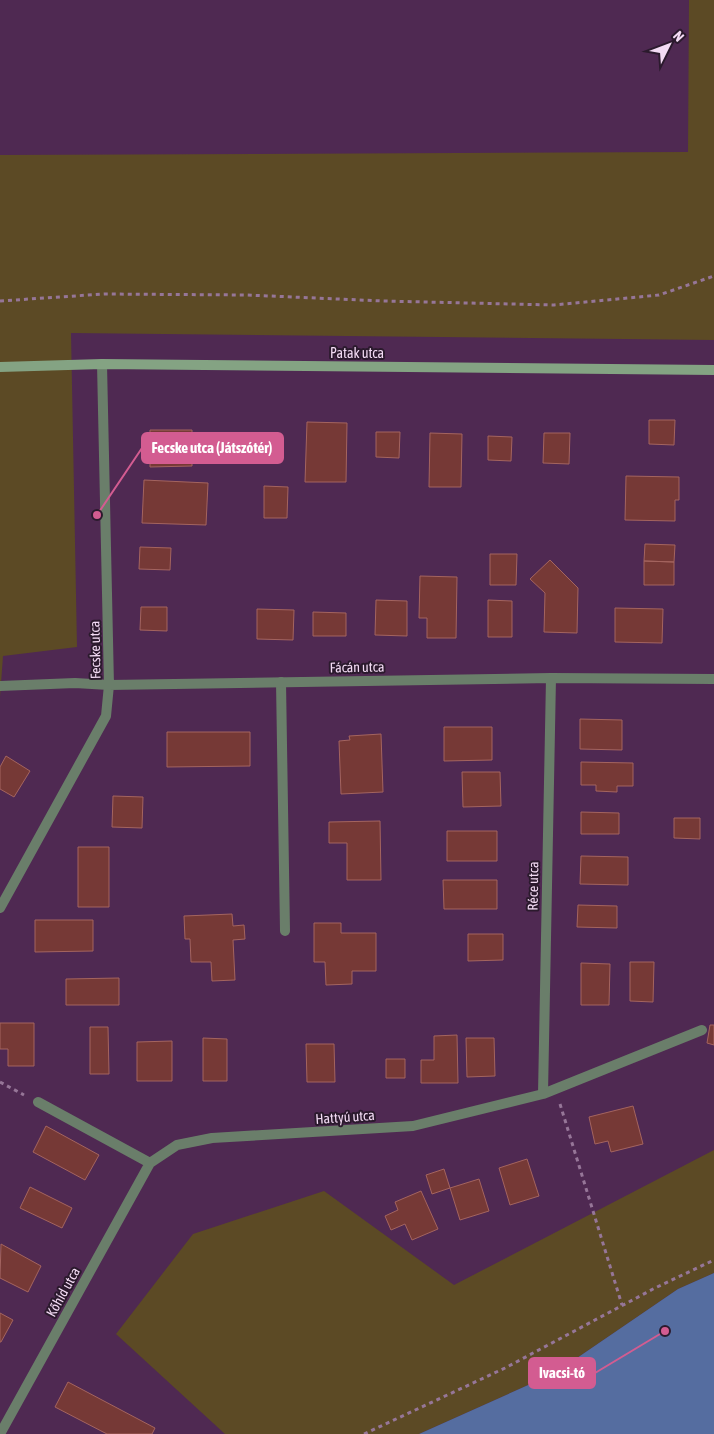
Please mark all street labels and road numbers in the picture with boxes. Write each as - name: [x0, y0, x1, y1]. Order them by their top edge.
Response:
- street label: Patak utca: [330, 345, 384, 361]
- street label: Fecske utca: [86, 621, 104, 679]
- street label: Fácán utca: [330, 659, 384, 675]
- street label: Réce utca: [525, 861, 541, 911]
- street label: Hattyú utca: [315, 1107, 375, 1127]
- street label: Kőhíd utca: [43, 1264, 83, 1320]

